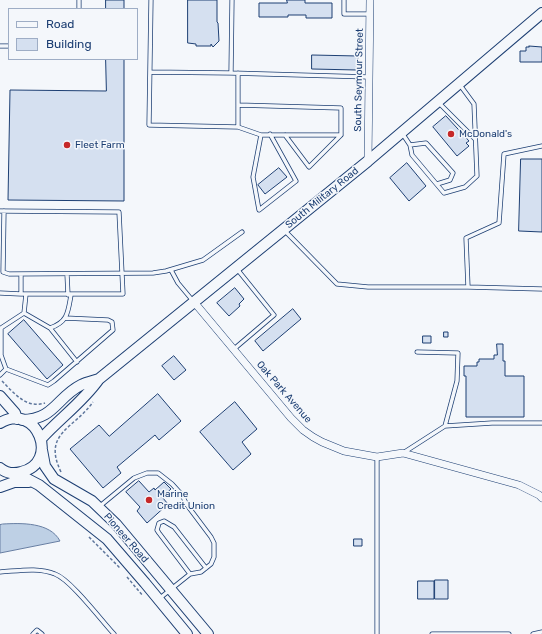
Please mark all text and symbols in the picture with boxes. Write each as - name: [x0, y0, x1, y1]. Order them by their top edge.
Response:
- legend: [8, 8, 138, 60]
- text: Road: [46, 17, 74, 31]
- street label: South Seymour Street: [352, 28, 366, 132]
- text: Building: [46, 37, 92, 51]
- place label: McDonald's: [459, 128, 512, 140]
- marker: McDonald's: [446, 129, 456, 139]
- place label: Fleet Farm: [75, 139, 125, 151]
- marker: Fleet Farm: [62, 140, 72, 150]
- street label: South Military Road: [283, 165, 361, 231]
- street label: Oak Park Avenue: [254, 359, 314, 425]
- place label: Marine Credit Union: [157, 488, 215, 512]
- marker: Marine Credit Union: [144, 495, 154, 505]
- street label: Pioneer Road: [101, 511, 151, 565]

